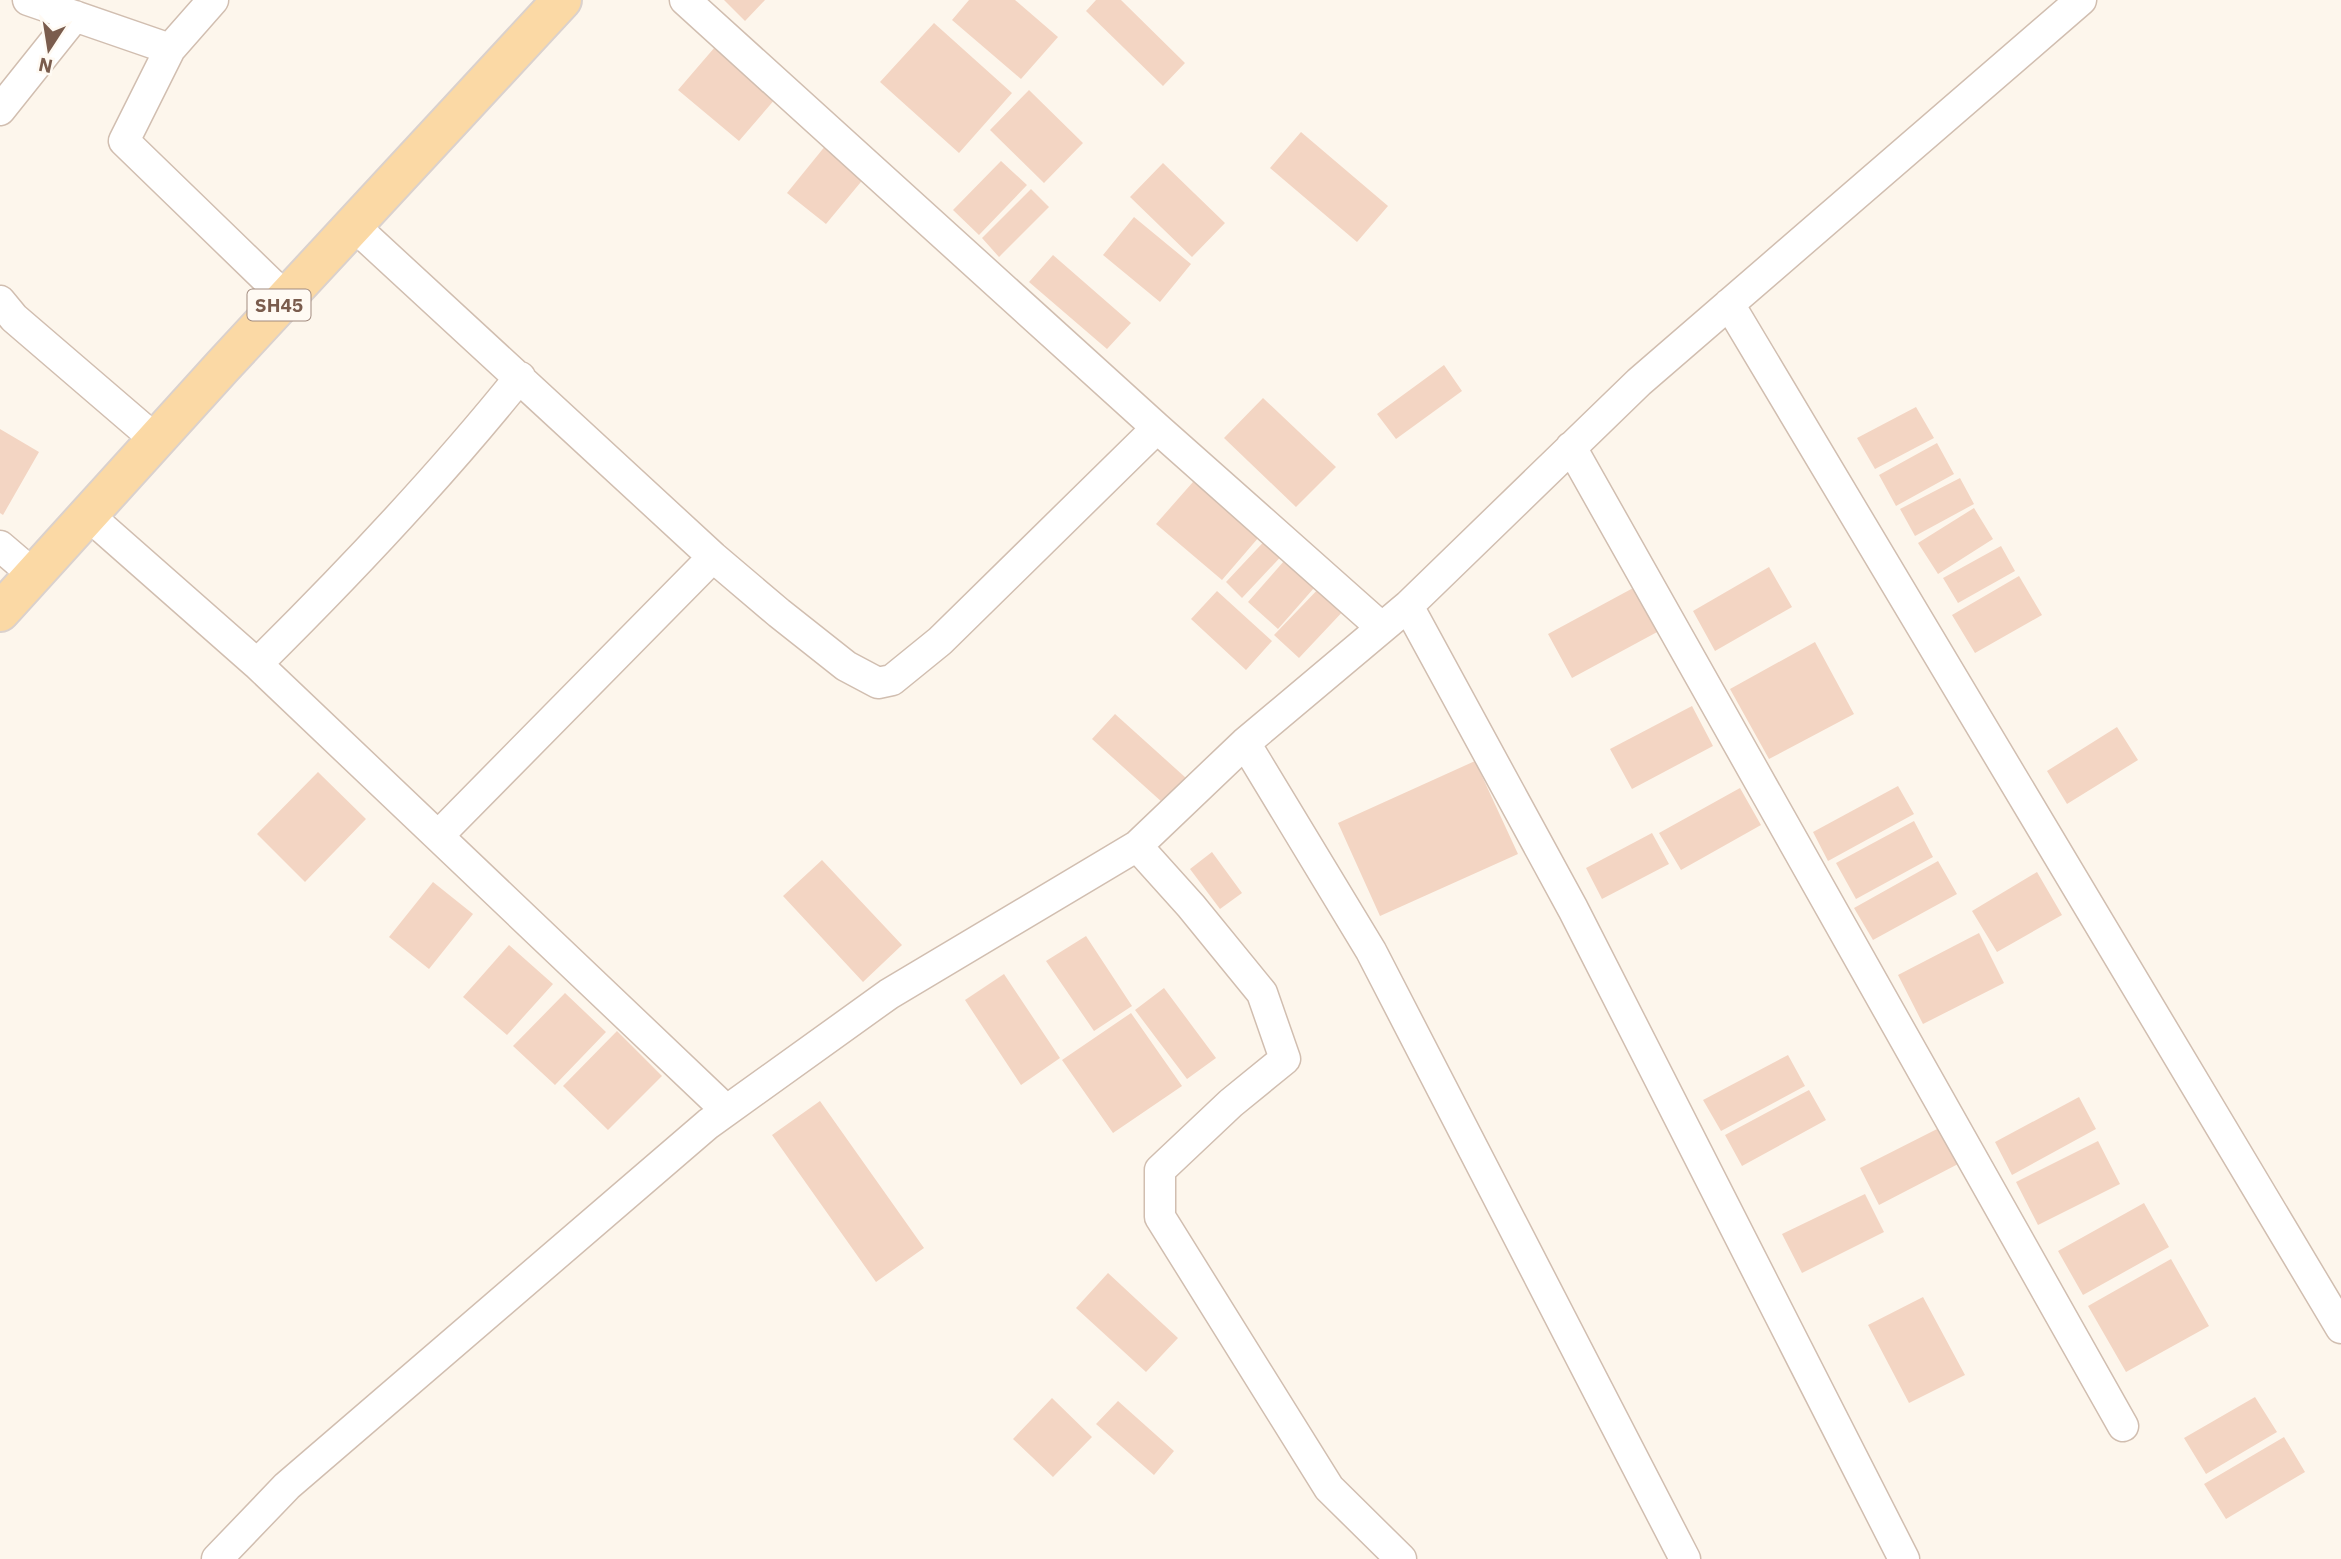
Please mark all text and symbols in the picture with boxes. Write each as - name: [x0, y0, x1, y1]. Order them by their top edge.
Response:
- north arrow: [14, 14, 84, 84]
- text: N: [36, 52, 55, 79]
- road number: SH45: [247, 290, 310, 320]

